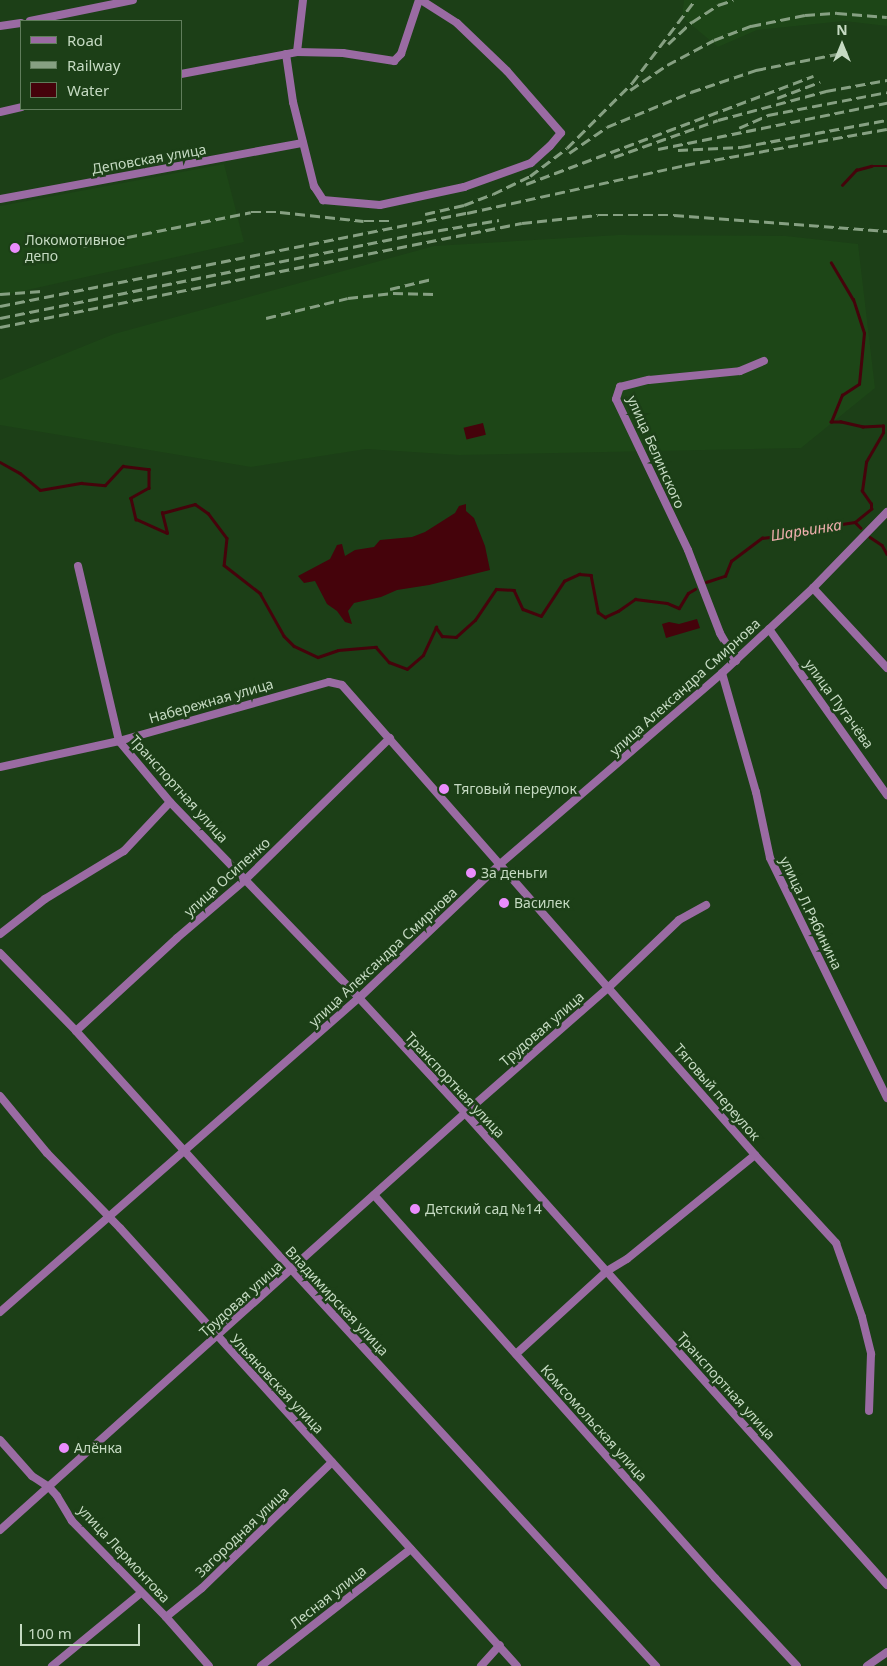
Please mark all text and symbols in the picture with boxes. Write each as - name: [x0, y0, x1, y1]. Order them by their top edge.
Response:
- legend: [20, 20, 182, 110]
- north arrow: [817, 20, 867, 70]
- text: N: [836, 20, 848, 39]
- text: Road: [67, 30, 103, 50]
- text: Railway: [67, 55, 120, 75]
- text: Water: [67, 80, 109, 100]
- street label: Деповская улица: [90, 141, 208, 177]
- place label: Локомотивное депо: [25, 232, 125, 264]
- marker: Локомотивное депо: [9, 242, 21, 254]
- street label: улица Белинского: [624, 393, 688, 511]
- water label: Шарьинка: [769, 515, 843, 545]
- street label: улица Александра Смирнова: [606, 615, 764, 759]
- street label: улица Пугачёва: [801, 656, 877, 752]
- street label: Набережная улица: [147, 675, 275, 727]
- street label: Транспортная улица: [126, 732, 232, 846]
- place label: Тяговый переулок: [454, 781, 577, 797]
- marker: Тяговый переулок: [438, 783, 450, 795]
- street label: улица Осипенко: [181, 834, 273, 920]
- street label: улица Л.Рябинина: [776, 854, 846, 972]
- place label: За деньги: [481, 865, 548, 881]
- marker: За деньги: [465, 867, 477, 879]
- street label: улица Александра Смирнова: [305, 884, 461, 1030]
- place label: Василек: [514, 895, 570, 911]
- marker: Василек: [498, 897, 510, 909]
- street label: Трудовая улица: [497, 988, 587, 1070]
- street label: Транспортная улица: [402, 1029, 508, 1141]
- street label: Тяговый переулок: [670, 1040, 764, 1144]
- place label: Детский сад №14: [425, 1201, 542, 1217]
- marker: Детский сад №14: [409, 1203, 421, 1215]
- street label: Владимирская улица: [282, 1243, 392, 1359]
- street label: Трудовая улица: [196, 1257, 286, 1341]
- street label: Транспортная улица: [673, 1329, 779, 1443]
- street label: Ульяновская улица: [227, 1331, 327, 1437]
- street label: Комсомольская улица: [537, 1361, 651, 1485]
- place label: Алёнка: [74, 1440, 122, 1456]
- marker: Алёнка: [58, 1442, 70, 1454]
- street label: Загородная улица: [192, 1483, 292, 1581]
- street label: улица Лермонтова: [74, 1502, 174, 1606]
- street label: Лесная улица: [287, 1562, 369, 1632]
- scale bar: [22, 1614, 142, 1646]
- text: 100 m: [28, 1623, 72, 1643]

